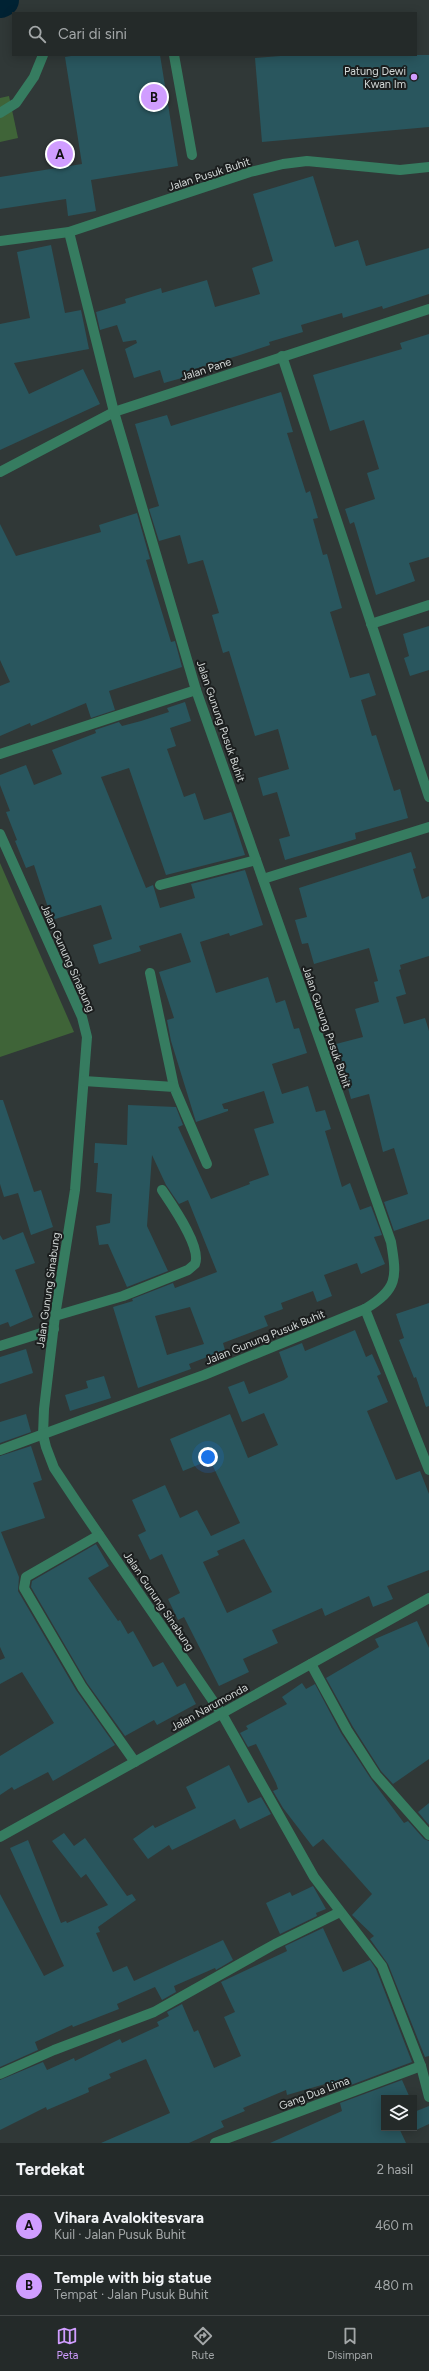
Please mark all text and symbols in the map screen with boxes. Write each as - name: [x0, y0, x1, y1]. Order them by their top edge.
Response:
- search box: [12, 12, 417, 56]
- icon: search: [26, 23, 48, 45]
- text: Cari di sini: [58, 25, 127, 43]
- place label: Patung Dewi Kwan Im: [344, 65, 406, 91]
- marker: Patung Dewi Kwan Im: [409, 72, 419, 82]
- pin: B: [141, 82, 167, 112]
- pin: A: [47, 139, 73, 169]
- street label: Jalan Pusuk Buhit: [166, 155, 252, 194]
- street label: Jalan Pane: [179, 355, 233, 384]
- street label: Jalan Gunung Pusuk Buhit: [194, 659, 247, 784]
- street label: Jalan Gunung Sinabung: [38, 902, 97, 1014]
- street label: Jalan Gunung Pusuk Buhit: [300, 965, 353, 1090]
- street label: Jalan Gunung Sinabung: [34, 1231, 63, 1349]
- street label: Jalan Gunung Pusuk Buhit: [204, 1308, 327, 1367]
- your location: [198, 1447, 218, 1467]
- street label: Jalan Gunung Sinabung: [121, 1549, 197, 1653]
- street label: Jalan Narumonda: [168, 1681, 250, 1734]
- street label: Gang Dua Lima: [277, 2074, 351, 2113]
- map controls: [381, 2095, 417, 2131]
- button: layers: [381, 2095, 417, 2131]
- text: Terdekat: [16, 2159, 85, 2179]
- text: 2 hasil: [377, 2162, 413, 2177]
- text: Vihara Avalokitesvara: [54, 2209, 204, 2227]
- text: A: [24, 2218, 34, 2233]
- text: 460 m: [375, 2218, 413, 2233]
- text: Kuil · Jalan Pusuk Buhit: [54, 2227, 186, 2242]
- text: Temple with big statue: [54, 2269, 212, 2287]
- text: B: [25, 2278, 33, 2293]
- text: 480 m: [374, 2278, 413, 2293]
- text: Tempat · Jalan Pusuk Buhit: [54, 2287, 209, 2302]
- tab: Peta: [56, 2325, 78, 2362]
- tab: Rute: [191, 2325, 214, 2362]
- tab: Disimpan: [327, 2325, 373, 2362]

